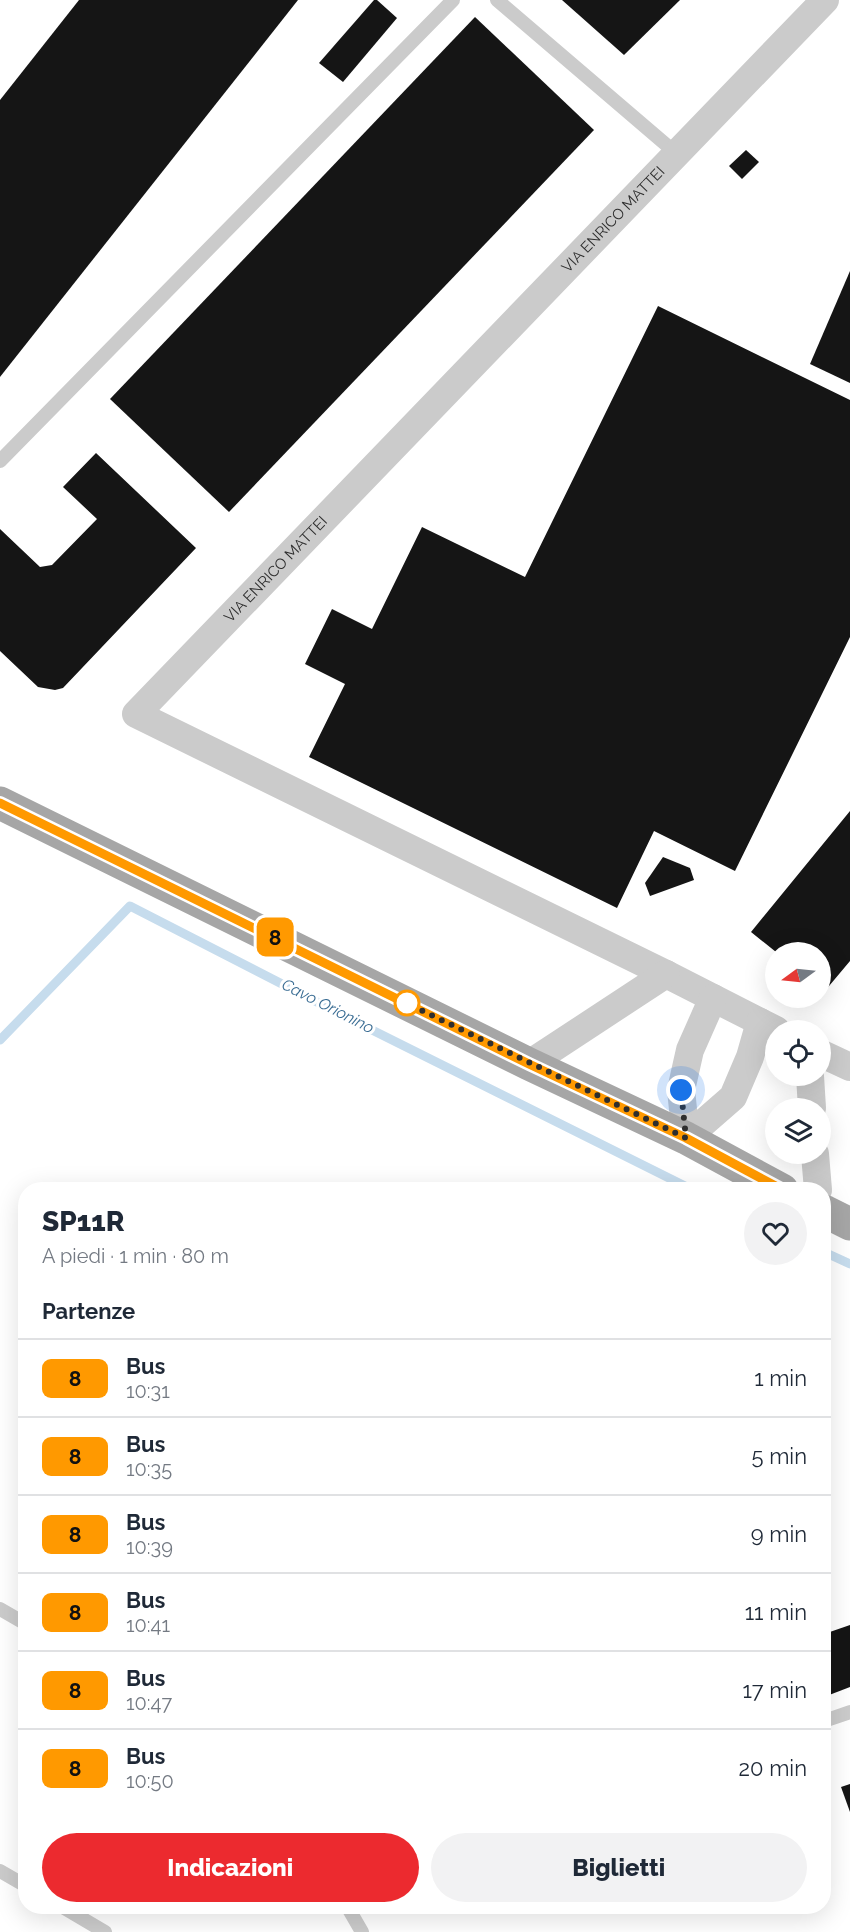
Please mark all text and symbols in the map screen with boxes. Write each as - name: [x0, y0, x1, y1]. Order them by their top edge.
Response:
- street label: VIA ENRICO MATTEI: [558, 163, 668, 276]
- street label: VIA ENRICO MATTEI: [220, 512, 331, 626]
- line badge: 8: [256, 918, 294, 956]
- text: 8: [269, 925, 281, 950]
- north arrow: [765, 942, 831, 1008]
- map controls: [765, 942, 831, 1164]
- water label: Cavo Orionino: [279, 975, 377, 1037]
- unlabelled marker: [394, 990, 420, 1016]
- button: locate: [765, 1020, 831, 1086]
- your location: [666, 1075, 696, 1105]
- button: layers: [765, 1098, 831, 1164]
- button: heart: [744, 1202, 807, 1265]
- text: SP11R: [42, 1205, 124, 1238]
- text: A piedi · 1 min · 80 m: [42, 1244, 229, 1268]
- text: Partenze: [42, 1298, 135, 1324]
- text: Bus: [126, 1353, 165, 1379]
- text: 1 min: [754, 1365, 807, 1391]
- text: 8: [69, 1366, 81, 1391]
- text: 10:31: [126, 1379, 170, 1403]
- text: Bus: [126, 1431, 165, 1457]
- text: 5 min: [752, 1443, 807, 1469]
- text: 8: [69, 1444, 81, 1469]
- text: 10:35: [126, 1457, 172, 1481]
- text: Bus: [126, 1509, 165, 1535]
- text: 9 min: [751, 1521, 807, 1547]
- text: 8: [69, 1522, 81, 1547]
- text: 10:39: [126, 1535, 173, 1559]
- text: Bus: [126, 1587, 165, 1613]
- text: 11 min: [745, 1599, 807, 1625]
- text: 8: [69, 1600, 81, 1625]
- text: 10:41: [126, 1613, 170, 1637]
- text: Bus: [126, 1665, 165, 1691]
- text: 17 min: [742, 1677, 807, 1703]
- text: 8: [69, 1678, 81, 1703]
- text: 10:47: [126, 1691, 172, 1715]
- text: Bus: [126, 1743, 165, 1769]
- text: 20 min: [739, 1755, 807, 1781]
- text: 8: [69, 1756, 81, 1781]
- text: 10:50: [126, 1769, 174, 1793]
- button: Indicazioni: [42, 1833, 419, 1902]
- button: Biglietti: [431, 1833, 807, 1902]

